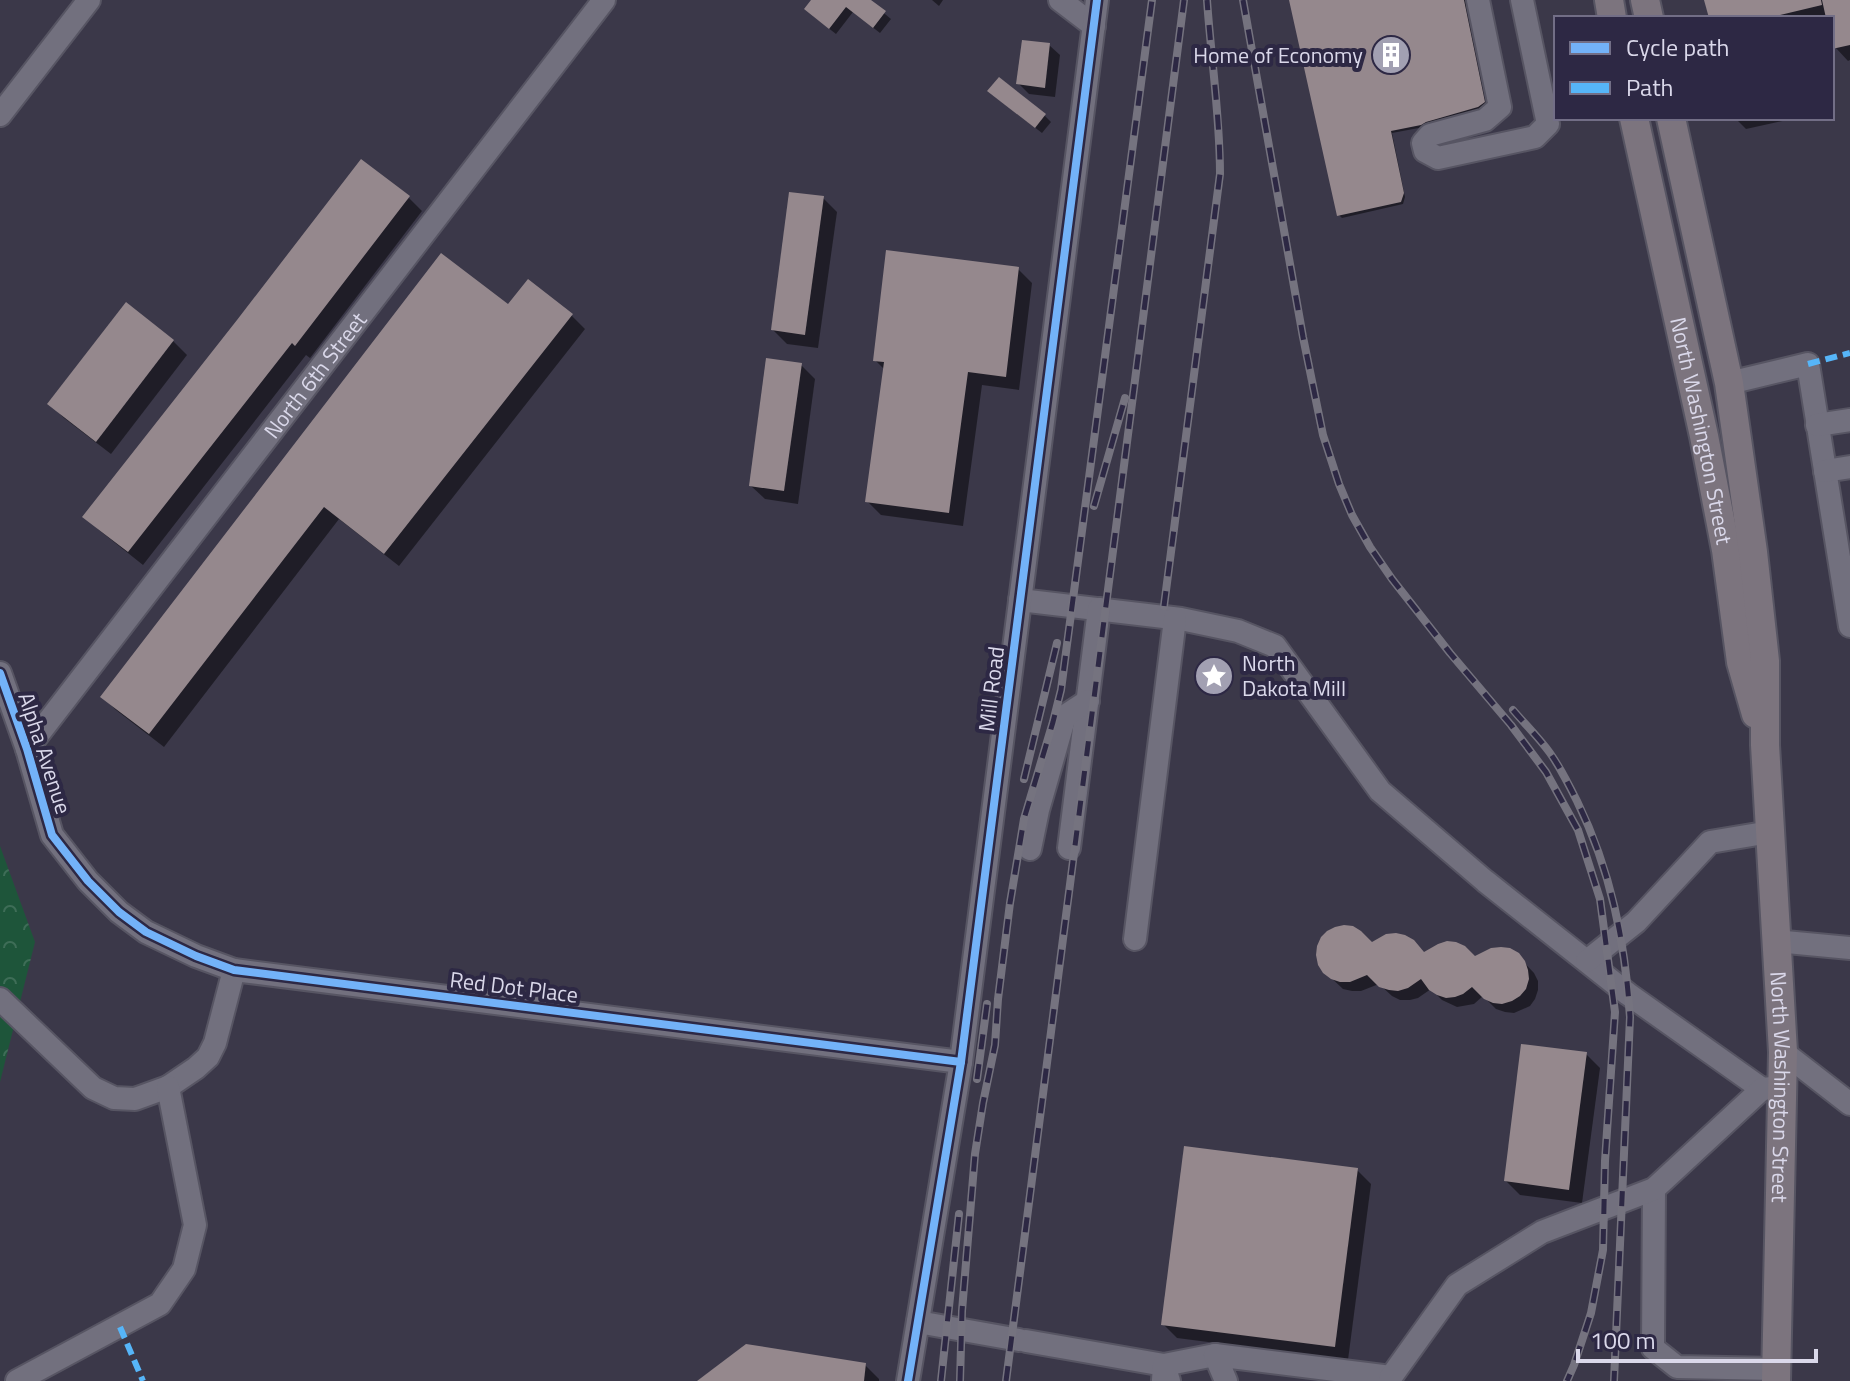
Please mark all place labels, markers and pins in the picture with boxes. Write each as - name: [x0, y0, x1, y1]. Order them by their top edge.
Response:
- building icon: Home of Economy: [1370, 34, 1412, 76]
- place label: Home of Economy: [1193, 38, 1363, 72]
- place label: North Dakota Mill: [1242, 646, 1346, 705]
- place icon: North Dakota Mill: [1193, 655, 1235, 697]

